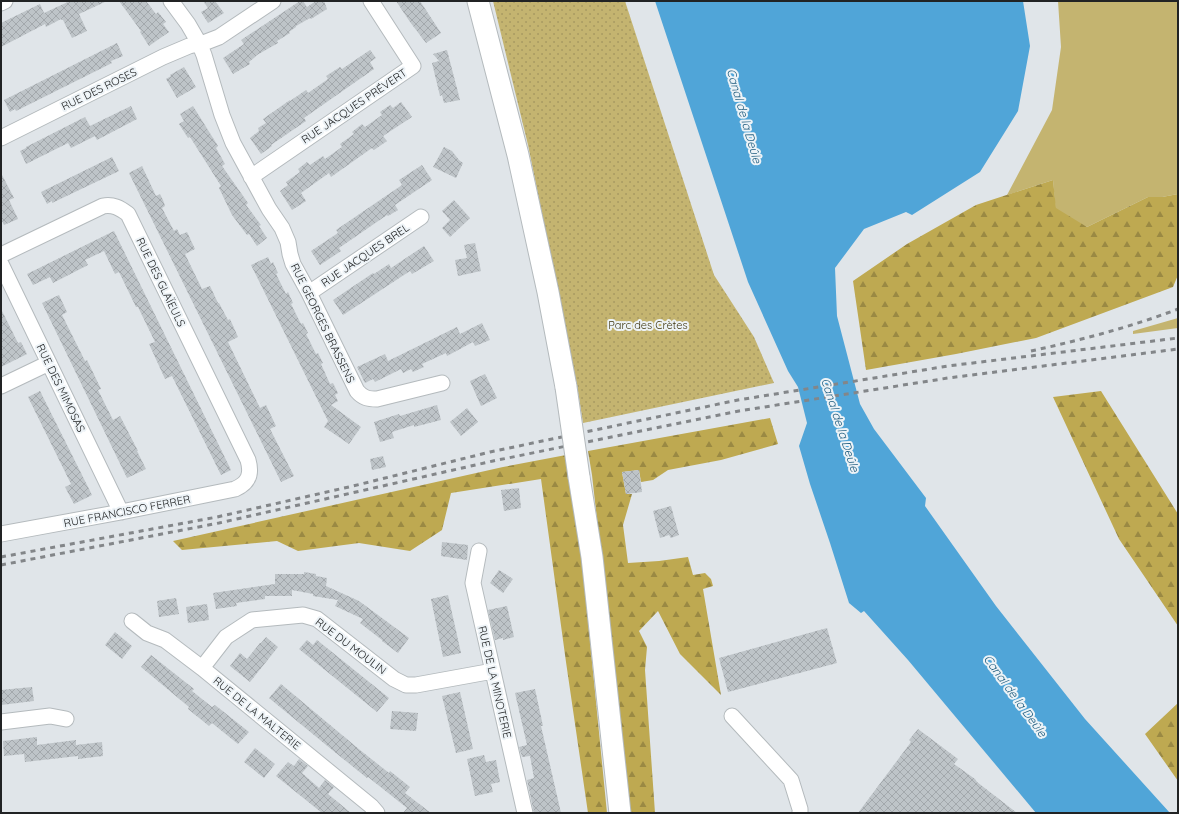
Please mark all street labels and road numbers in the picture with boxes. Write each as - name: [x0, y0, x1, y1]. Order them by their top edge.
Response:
- street label: RUE DES ROSES: [59, 65, 139, 113]
- street label: RUE JACQUES PRÉVERT: [299, 65, 410, 147]
- street label: RUE JACQUES BREL: [318, 220, 412, 290]
- street label: RUE DES GLAÏEULS: [133, 235, 189, 329]
- street label: RUE GEORGES BRASSENS: [288, 261, 358, 385]
- street label: RUE DES MIMOSAS: [34, 342, 88, 434]
- street label: RUE FRANCISCO FERRER: [62, 492, 192, 530]
- street label: RUE DU MOULIN: [313, 615, 389, 677]
- street label: RUE DE LA MINOTERIE: [475, 624, 515, 740]
- street label: RUE DE LA MALTERIE: [211, 674, 303, 752]

